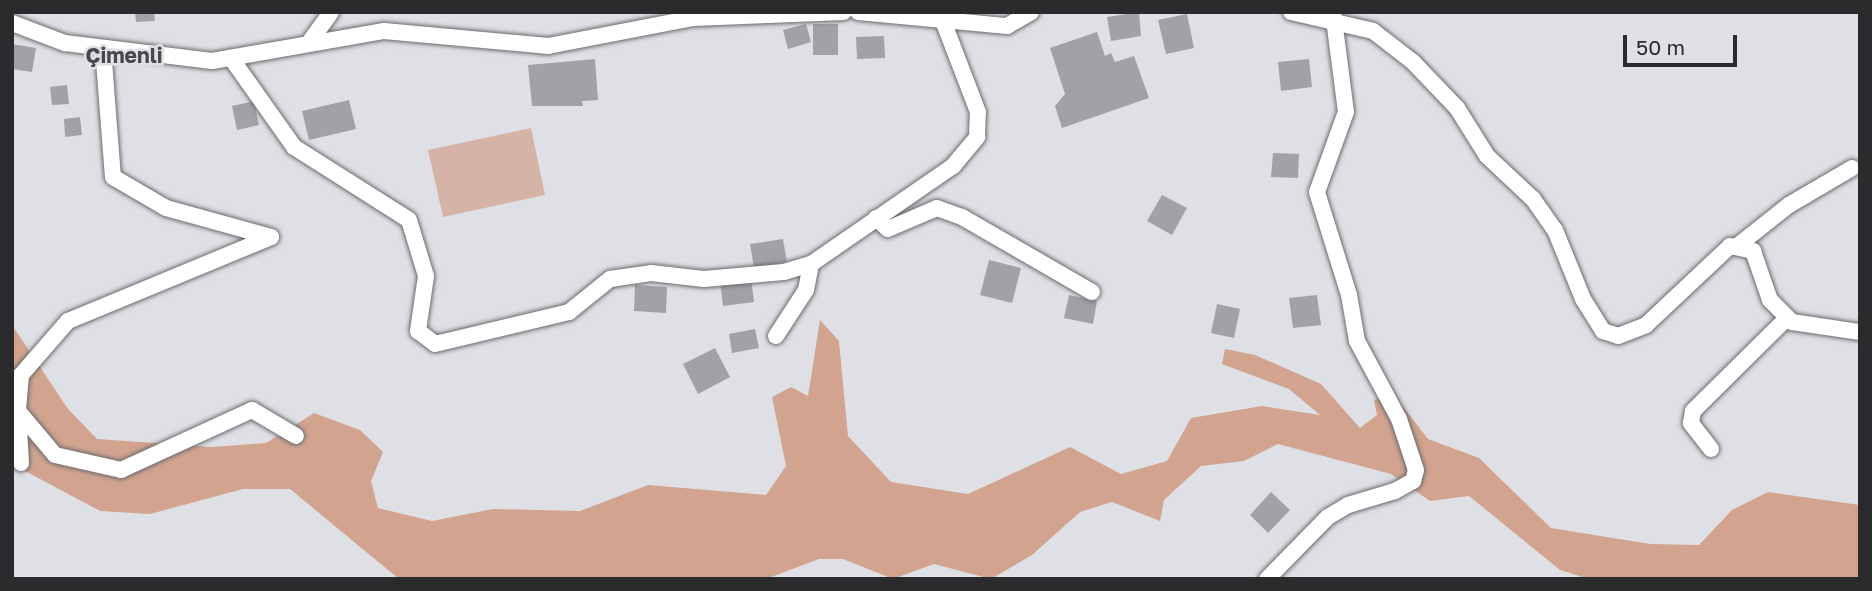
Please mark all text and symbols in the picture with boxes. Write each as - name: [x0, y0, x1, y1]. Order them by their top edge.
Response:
- scale bar: [1627, 21, 1741, 65]
- text: 50 m: [1636, 34, 1685, 60]
- district label: Çimenli: [86, 42, 162, 68]

